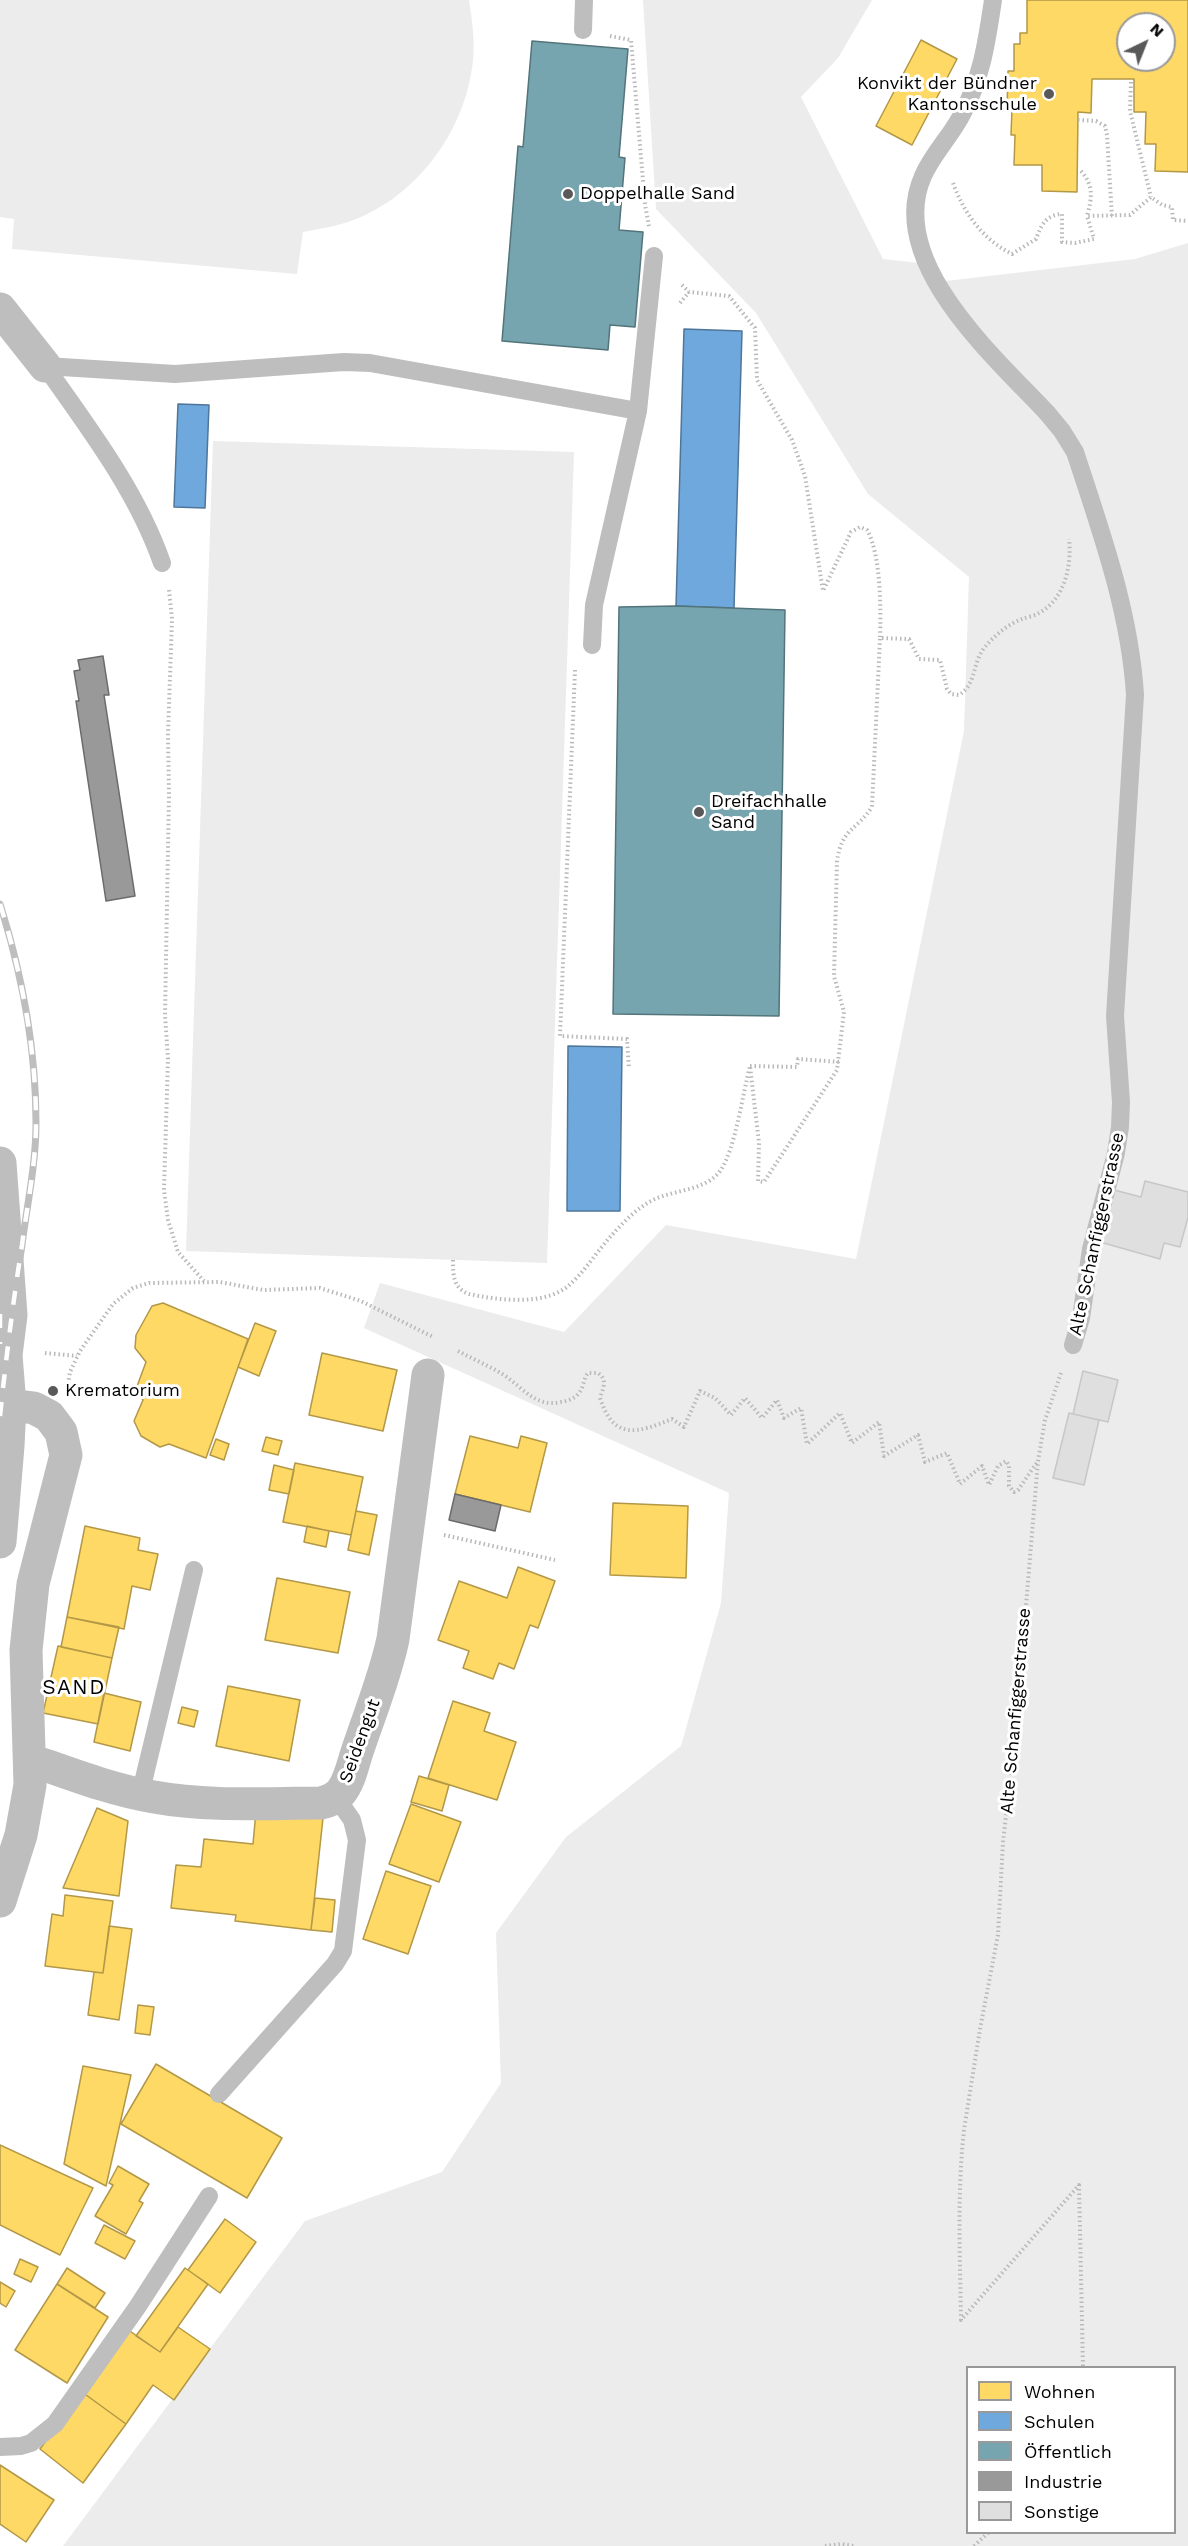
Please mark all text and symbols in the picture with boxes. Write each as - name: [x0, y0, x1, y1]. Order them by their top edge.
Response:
- north arrow: [1116, 12, 1176, 72]
- text: N: [1146, 19, 1168, 41]
- place label: Konvikt der Bündner Kantonsschule: [857, 73, 1037, 116]
- marker: Konvikt der Bündner Kantonsschule: [1042, 87, 1056, 101]
- place label: Doppelhalle Sand: [580, 183, 735, 205]
- marker: Doppelhalle Sand: [561, 187, 575, 201]
- place label: Dreifachhalle Sand: [711, 791, 827, 834]
- marker: Dreifachhalle Sand: [692, 805, 706, 819]
- street label: Alte Schanfiggerstrasse: [1065, 1130, 1129, 1338]
- place label: Krematorium: [65, 1380, 180, 1402]
- marker: Krematorium: [46, 1384, 60, 1398]
- street label: Alte Schanfiggerstrasse: [996, 1607, 1036, 1815]
- district label: SAND: [42, 1675, 106, 1701]
- street label: Seidengut: [335, 1696, 385, 1786]
- legend: [966, 2366, 1176, 2534]
- text: Wohnen: [1024, 2381, 1095, 2402]
- text: Schulen: [1024, 2411, 1095, 2432]
- text: Öffentlich: [1024, 2441, 1112, 2462]
- text: Industrie: [1024, 2471, 1102, 2492]
- text: Sonstige: [1024, 2501, 1099, 2522]

